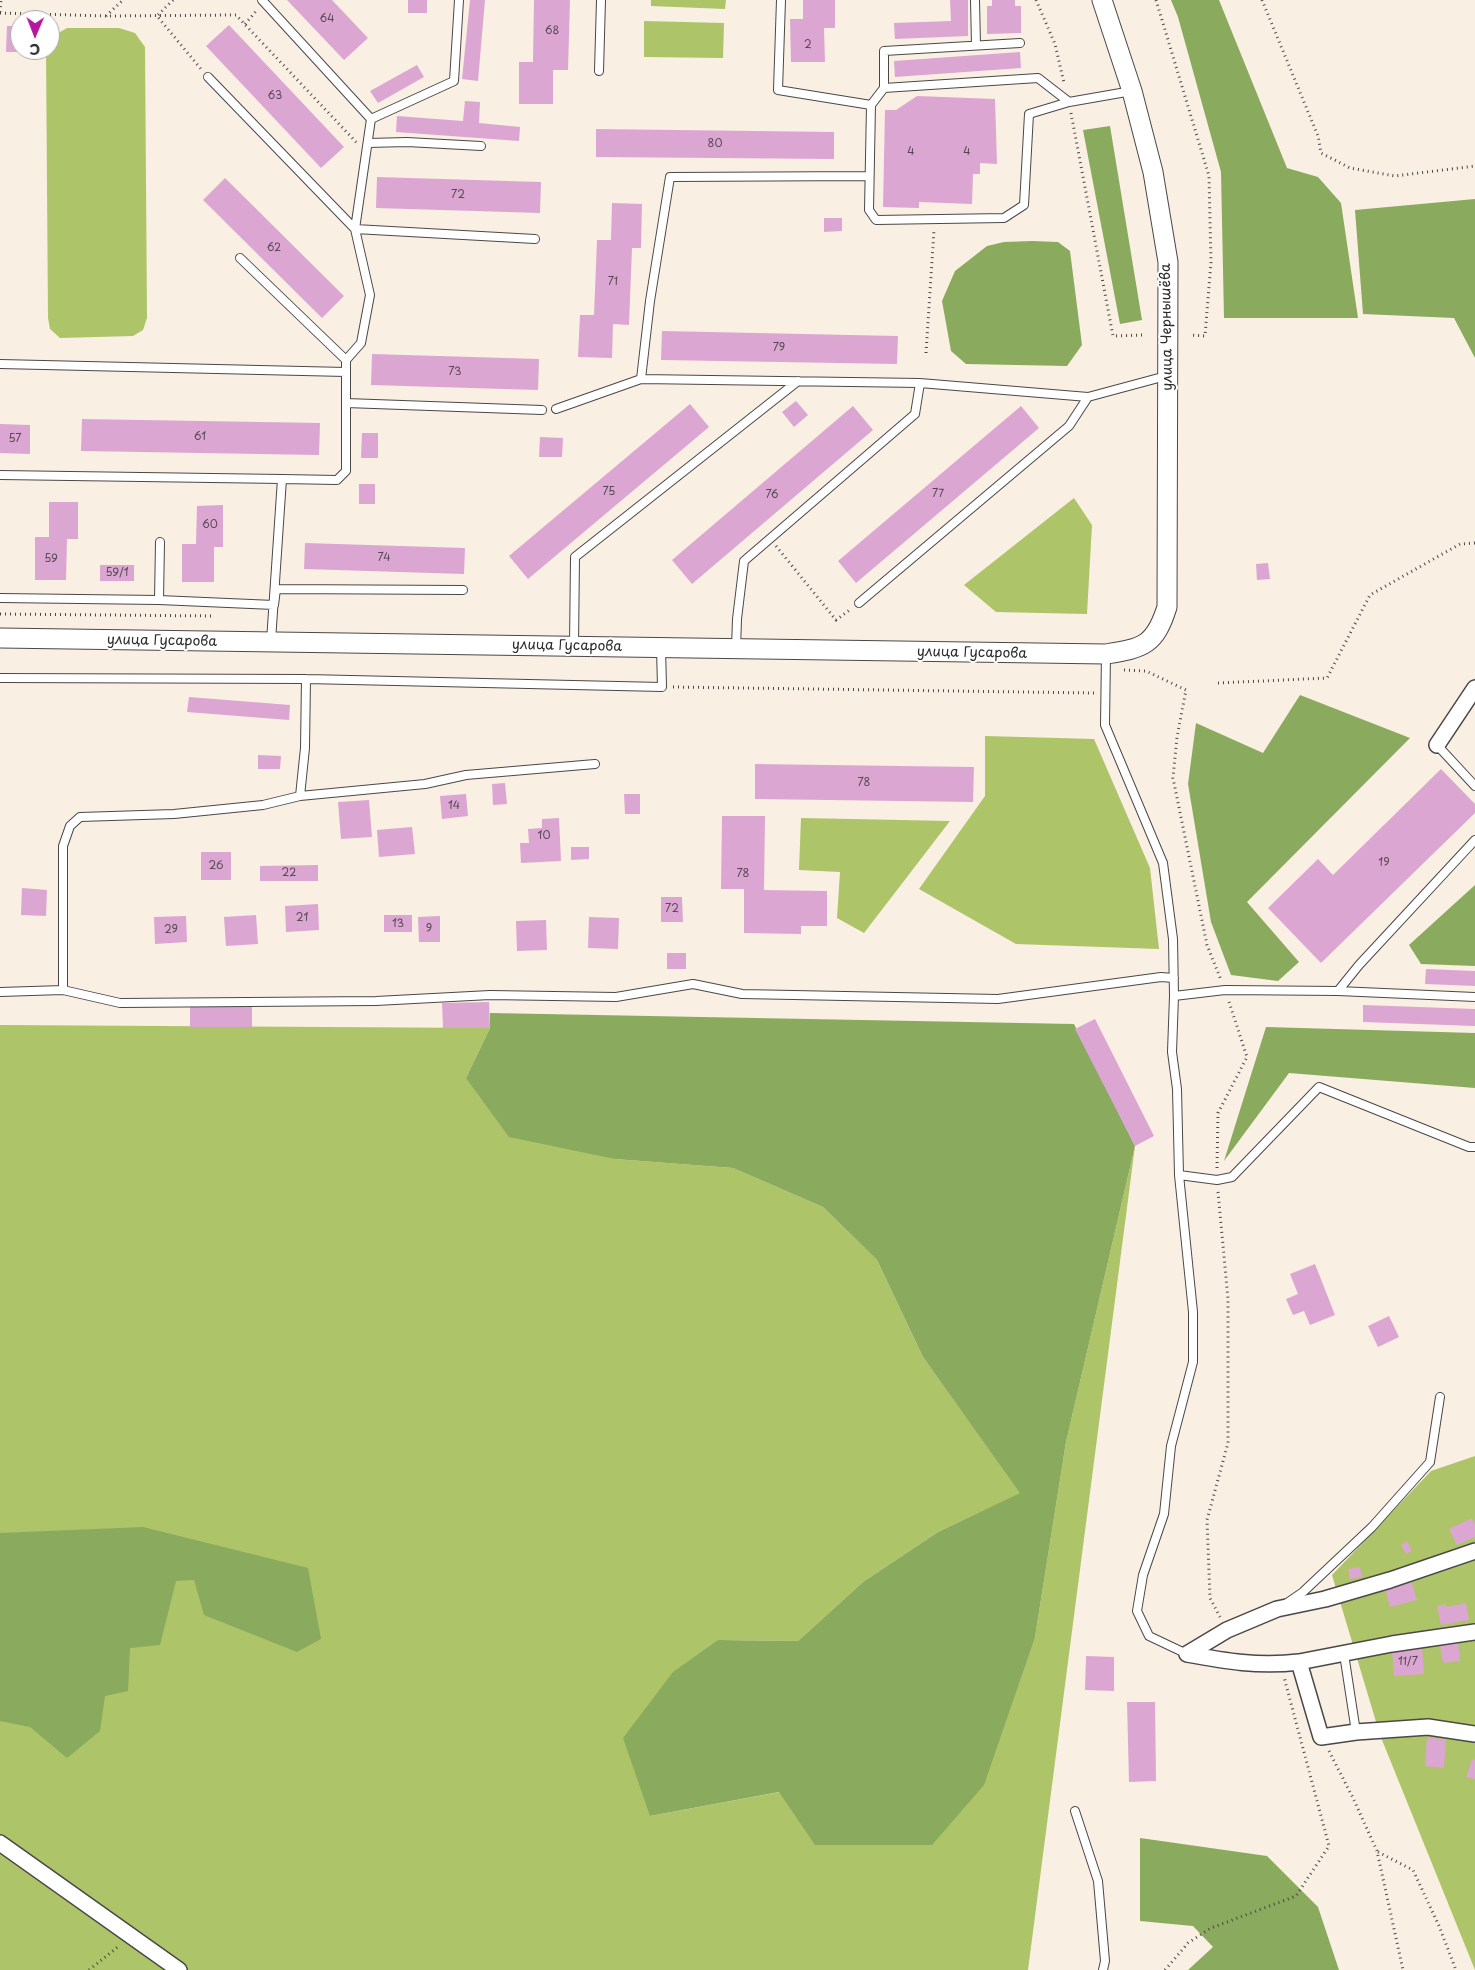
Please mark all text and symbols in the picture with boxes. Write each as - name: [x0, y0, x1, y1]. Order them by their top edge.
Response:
- north arrow: [10, 10, 60, 60]
- house number: 64: [320, 12, 334, 26]
- house number: 68: [545, 24, 559, 38]
- house number: 2: [804, 38, 812, 52]
- text: С: [29, 39, 40, 60]
- house number: 63: [268, 89, 282, 103]
- house number: 80: [708, 137, 722, 151]
- house number: 4: [907, 145, 915, 159]
- house number: 4: [963, 145, 971, 159]
- house number: 72: [451, 188, 465, 202]
- house number: 62: [267, 241, 281, 255]
- street label: улица Чернышёва: [1157, 263, 1177, 391]
- house number: 71: [608, 275, 618, 289]
- house number: 79: [773, 341, 785, 355]
- house number: 73: [448, 365, 462, 379]
- house number: 61: [194, 430, 206, 444]
- house number: 57: [8, 432, 22, 446]
- house number: 75: [603, 485, 615, 499]
- house number: 77: [932, 487, 944, 501]
- house number: 76: [765, 488, 779, 502]
- house number: 60: [202, 518, 218, 532]
- house number: 74: [377, 551, 391, 565]
- house number: 59: [44, 552, 58, 566]
- house number: 59/1: [105, 566, 129, 580]
- street label: улица Гусарова: [107, 632, 217, 650]
- street label: улица Гусарова: [512, 637, 622, 655]
- street label: улица Гусарова: [917, 644, 1027, 662]
- house number: 78: [858, 776, 870, 790]
- house number: 14: [448, 799, 460, 813]
- house number: 10: [538, 829, 550, 843]
- house number: 19: [1378, 856, 1390, 870]
- house number: 26: [208, 859, 224, 873]
- house number: 22: [282, 866, 296, 880]
- house number: 78: [737, 867, 749, 881]
- house number: 72: [665, 902, 679, 916]
- house number: 21: [296, 911, 308, 925]
- house number: 13: [392, 917, 404, 931]
- house number: 9: [426, 922, 432, 936]
- house number: 29: [164, 923, 178, 937]
- house number: 11/7: [1398, 1655, 1418, 1669]

